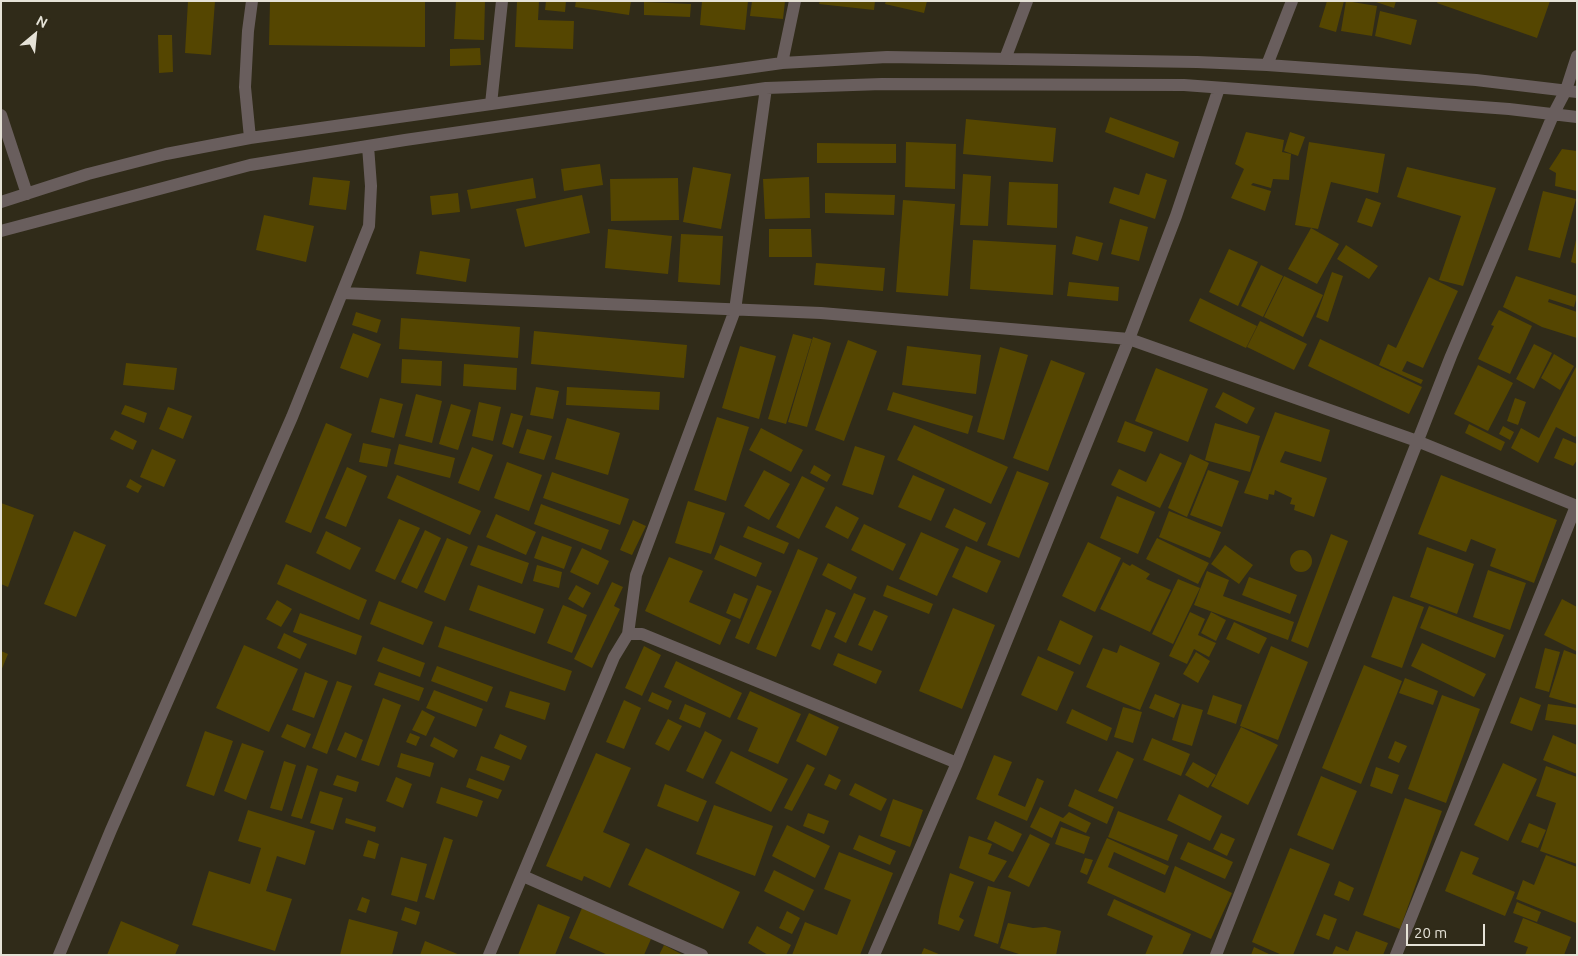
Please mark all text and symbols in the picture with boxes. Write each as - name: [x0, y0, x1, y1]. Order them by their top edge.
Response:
- north arrow: [10, 10, 60, 60]
- text: N: [34, 12, 50, 31]
- scale bar: [1408, 914, 1487, 946]
- text: 20 m: [1414, 924, 1447, 941]

